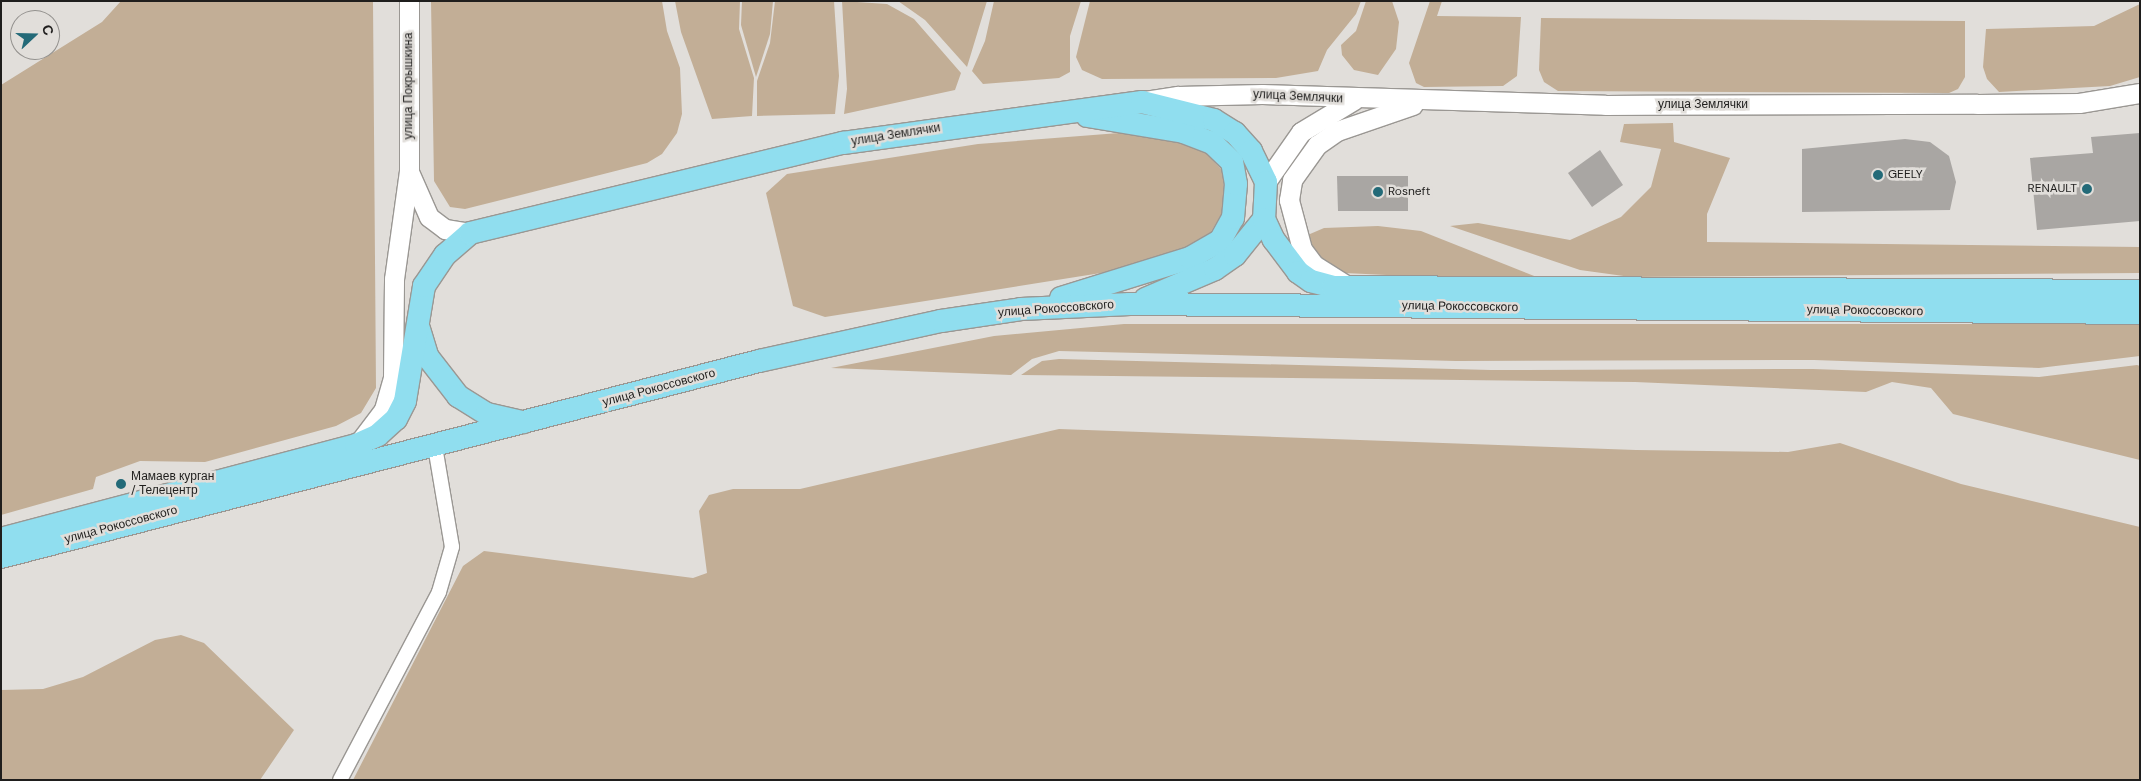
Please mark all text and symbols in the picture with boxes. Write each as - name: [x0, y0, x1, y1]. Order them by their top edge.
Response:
- north arrow: [10, 10, 60, 60]
- text: С: [38, 22, 58, 38]
- street label: улица Покрышкина: [402, 33, 416, 139]
- street label: улица Землячки: [1253, 87, 1343, 107]
- street label: улица Землячки: [1658, 98, 1748, 112]
- street label: улица Землячки: [850, 121, 942, 149]
- place label: GEELY: [1888, 168, 1923, 182]
- marker: GEELY: [1872, 169, 1884, 181]
- place label: RENAULT: [2028, 182, 2077, 196]
- marker: RENAULT: [2081, 183, 2093, 195]
- place label: Rosneft: [1388, 185, 1430, 199]
- marker: Rosneft: [1372, 186, 1384, 198]
- street label: улица Рокоссовского: [997, 298, 1115, 320]
- street label: улица Рокоссовского: [1402, 299, 1518, 315]
- street label: улица Рокоссовского: [1807, 303, 1923, 319]
- street label: улица Рокоссовского: [601, 366, 717, 410]
- place label: Мамаев курган / Телецентр: [131, 470, 214, 498]
- marker: Мамаев курган / Телецентр: [115, 478, 127, 490]
- street label: улица Рокоссовского: [63, 503, 179, 547]

